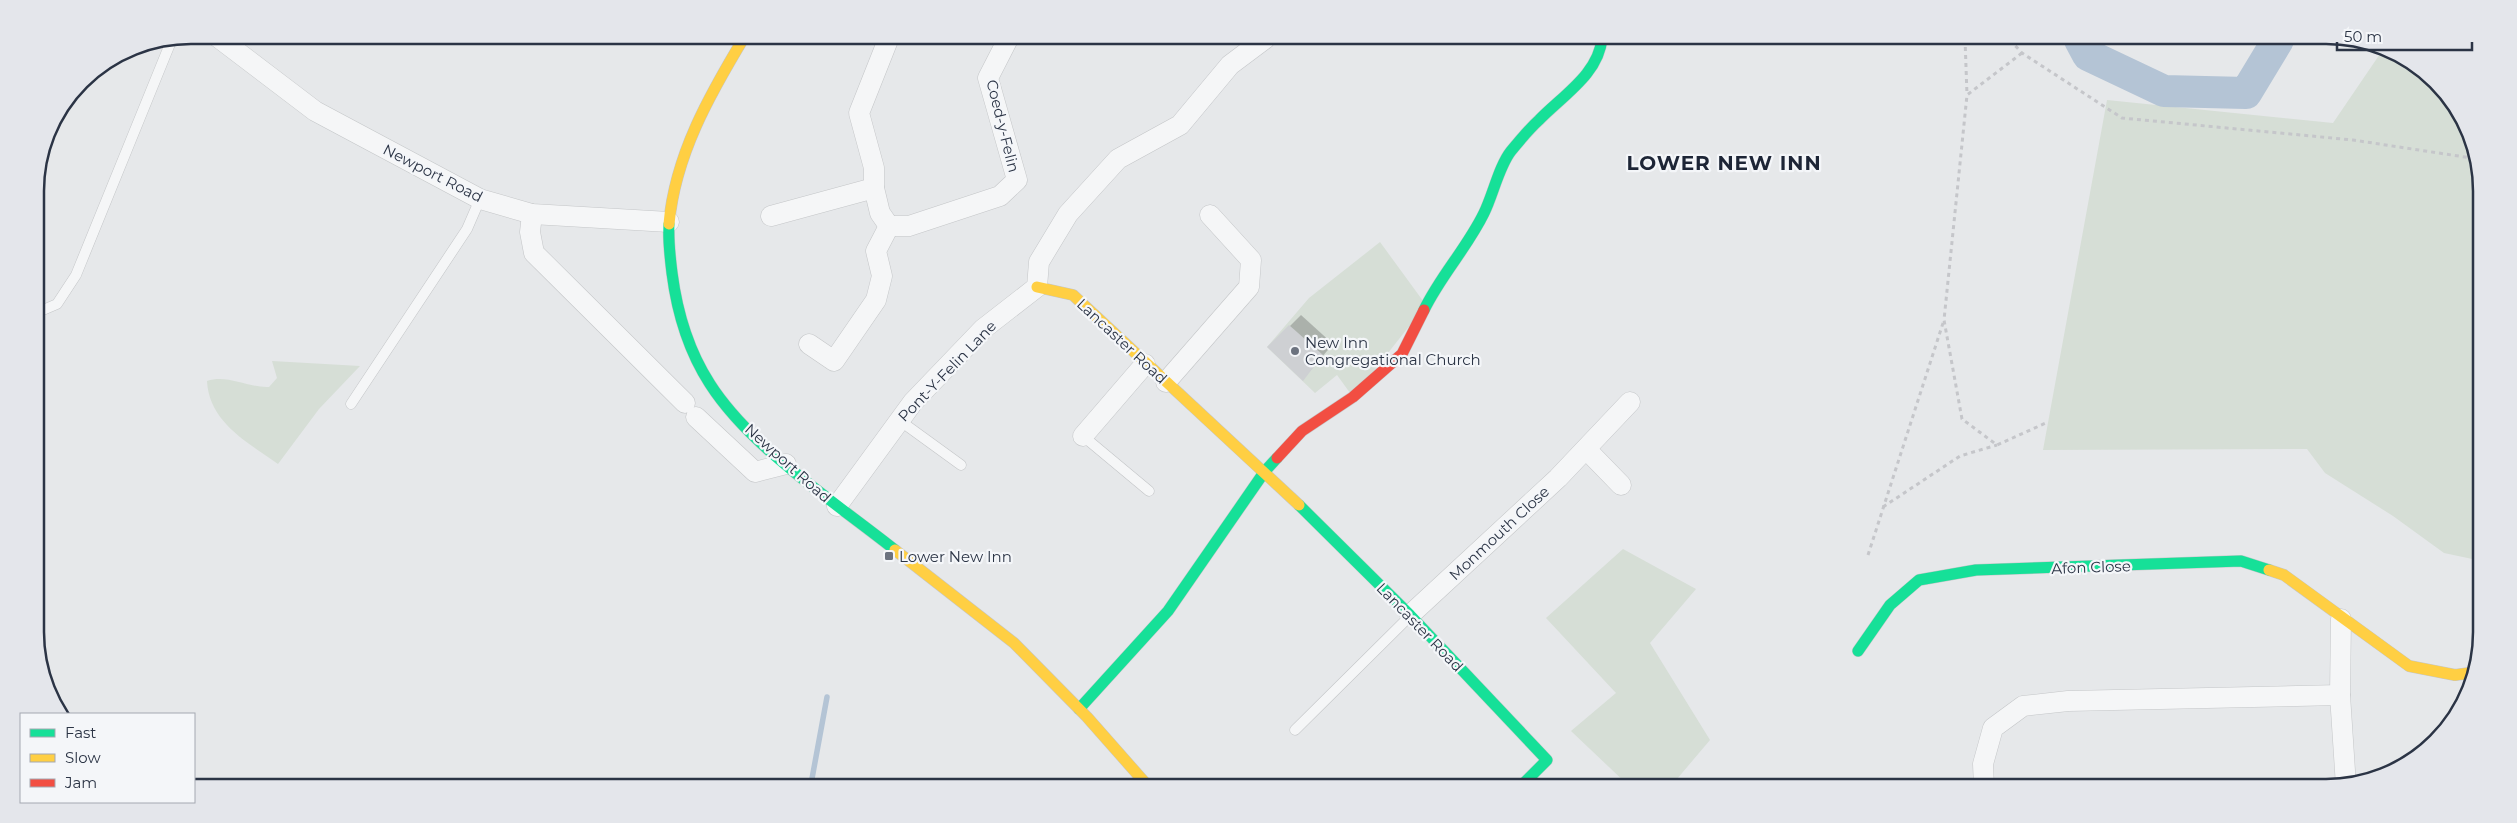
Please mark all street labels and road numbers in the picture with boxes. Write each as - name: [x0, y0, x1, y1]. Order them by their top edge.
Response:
- street label: Coed-y-Felin: [982, 78, 1024, 174]
- street label: Newport Road: [380, 140, 486, 206]
- street label: Lancaster Road: [1073, 294, 1171, 388]
- street label: Pont-Y-Felin Lane: [894, 316, 1000, 426]
- street label: Newport Road: [741, 419, 835, 507]
- street label: Monmouth Close: [1445, 482, 1553, 584]
- street label: Afon Close: [2051, 556, 2131, 578]
- street label: Lancaster Road: [1373, 579, 1467, 675]

